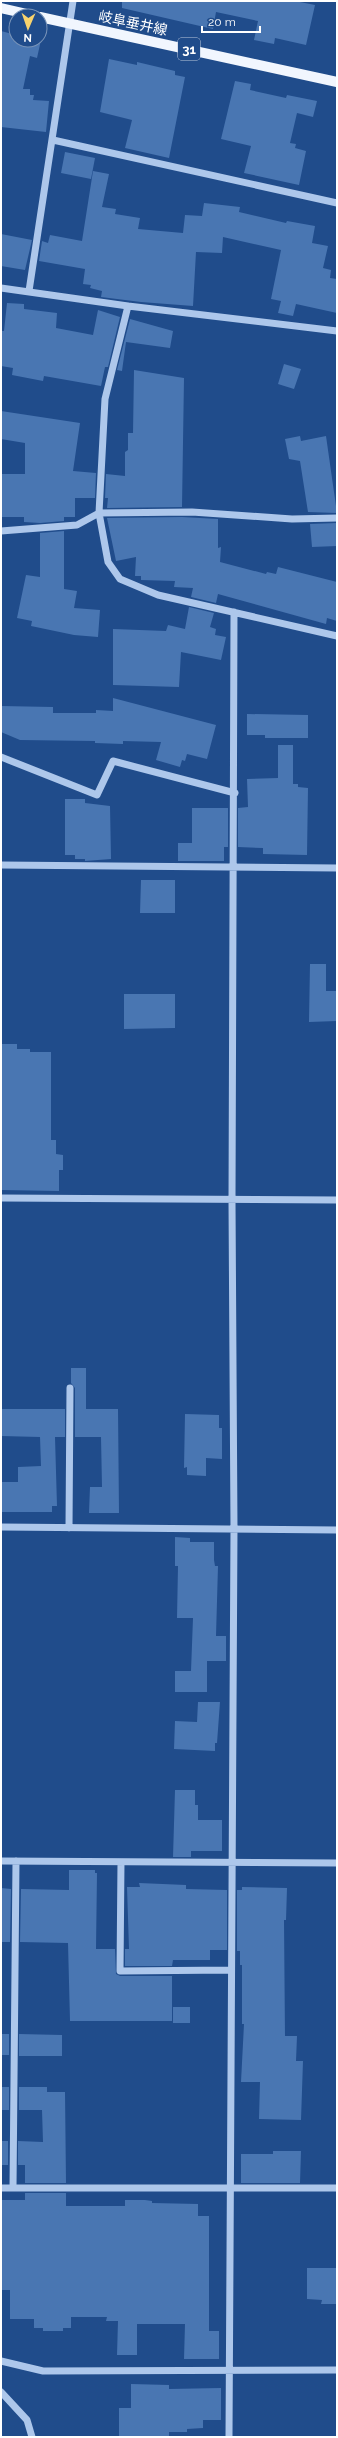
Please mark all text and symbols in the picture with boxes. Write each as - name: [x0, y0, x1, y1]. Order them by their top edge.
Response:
- north arrow: [8, 8, 48, 48]
- street label: 岐阜垂井線: [97, 8, 169, 38]
- scale bar: [202, 8, 260, 34]
- text: 20 m: [208, 15, 236, 29]
- text: N: [23, 31, 32, 44]
- road number: 31: [178, 38, 200, 60]

